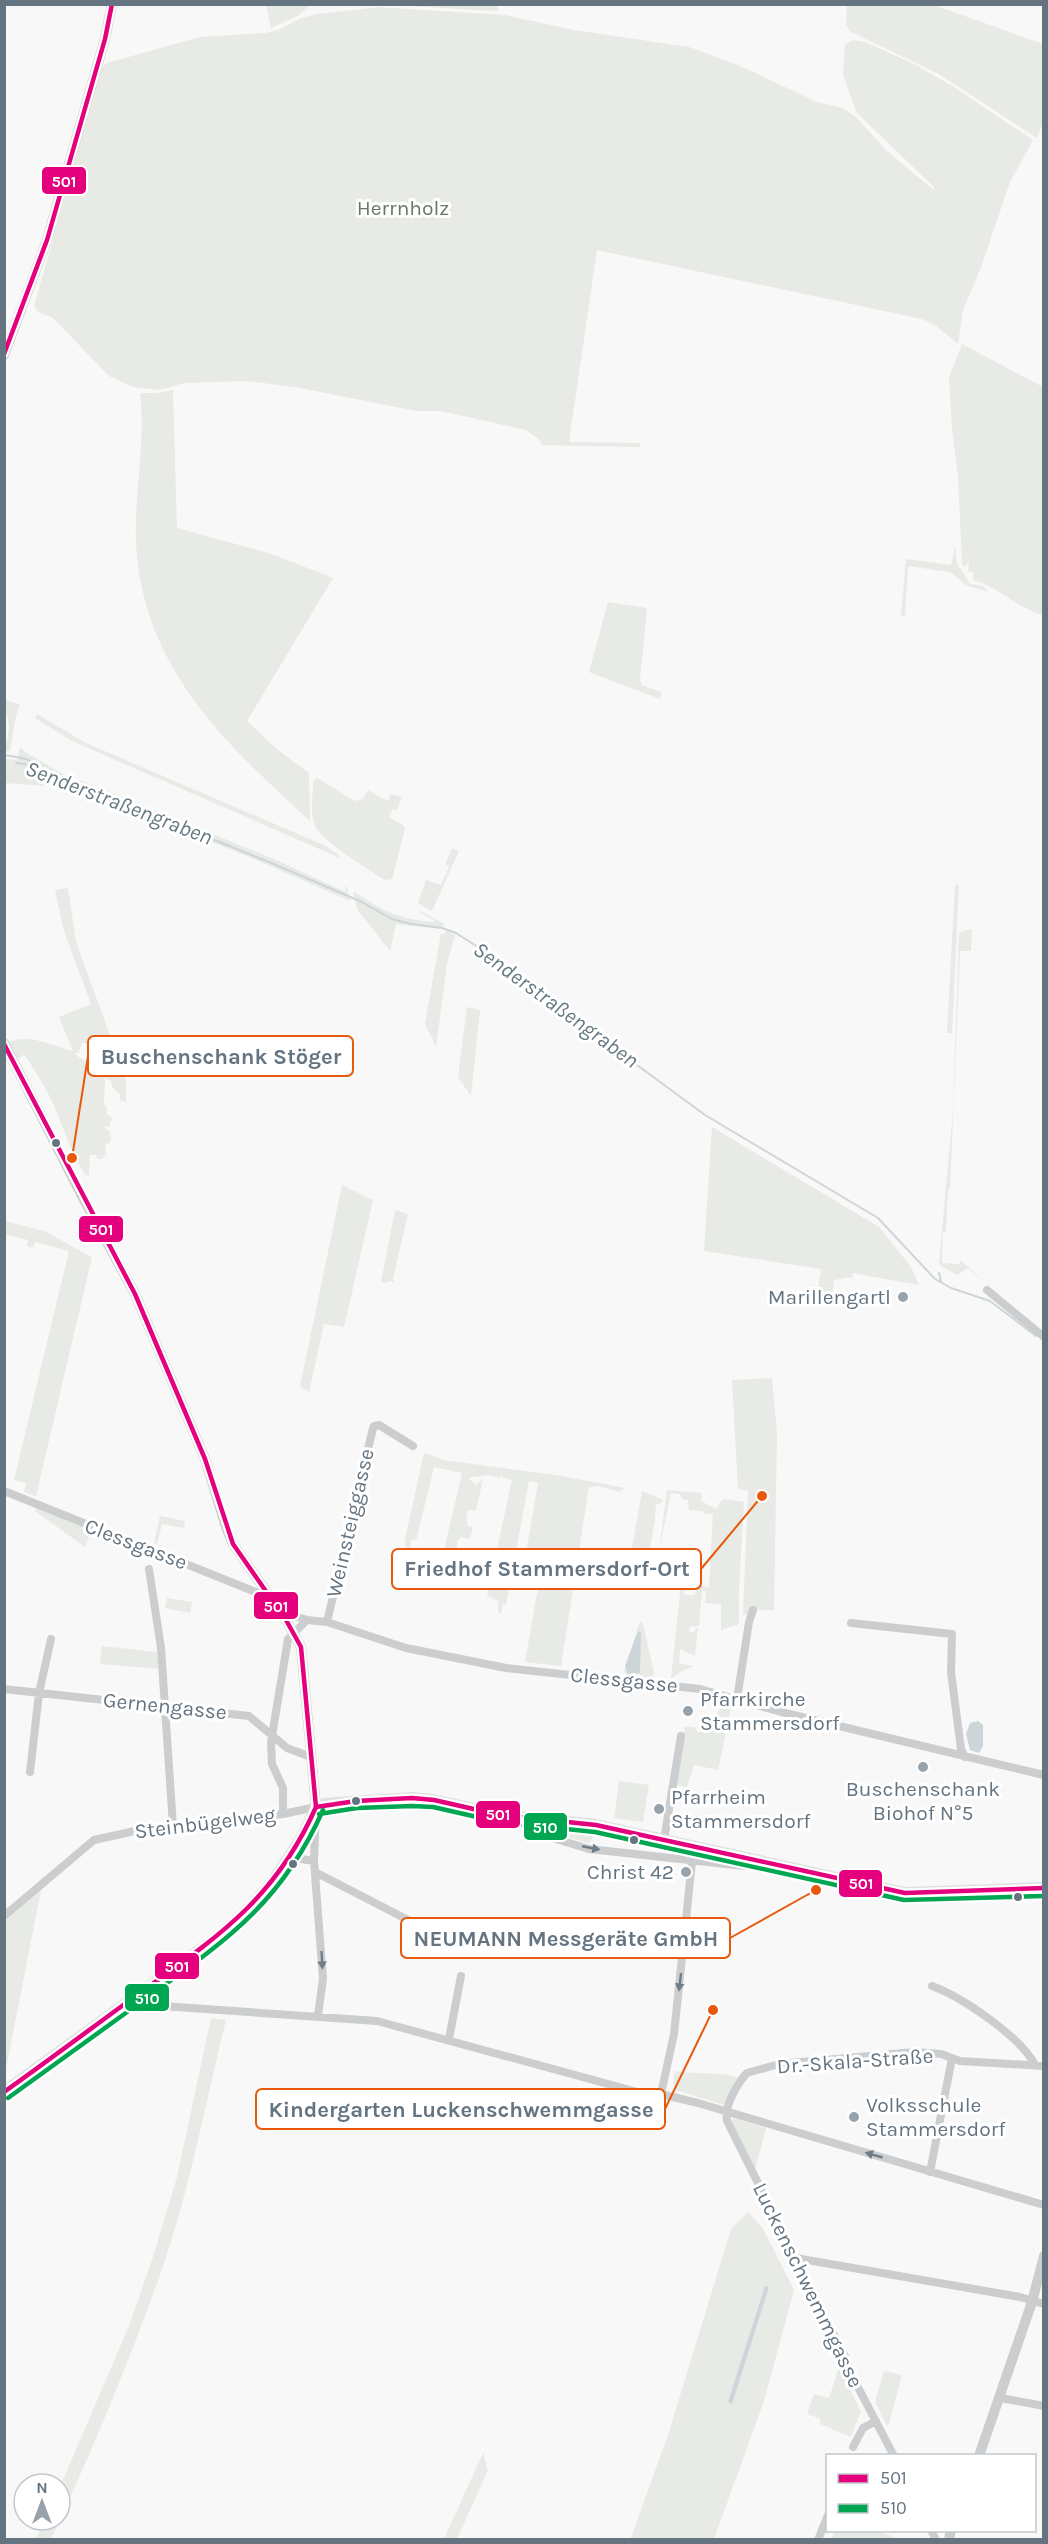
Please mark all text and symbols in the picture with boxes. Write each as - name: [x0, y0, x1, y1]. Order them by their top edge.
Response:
- line badge: 501: [41, 166, 87, 195]
- text: 501: [51, 172, 77, 191]
- park label: Herrnholz: [357, 196, 449, 220]
- water label: Senderstraßengraben: [22, 755, 216, 851]
- water label: Senderstraßengraben: [468, 936, 644, 1074]
- callout: Buschenschank Stöger: [88, 1036, 353, 1076]
- text: Buschenschank Stöger: [101, 1044, 342, 1070]
- unlabelled marker: [50, 1137, 62, 1149]
- line badge: 501: [78, 1215, 124, 1243]
- text: 501: [88, 1220, 114, 1239]
- place label: Marillengartl: [768, 1285, 891, 1309]
- marker: Marillengartl: [896, 1290, 910, 1304]
- street label: Weinsteiggasse: [321, 1446, 379, 1600]
- street label: Clessgasse: [81, 1513, 191, 1575]
- callout: Friedhof Stammersdorf-Ort: [392, 1549, 701, 1589]
- text: Friedhof Stammersdorf-Ort: [404, 1556, 690, 1582]
- line badge: 501: [253, 1591, 299, 1620]
- text: 501: [263, 1597, 289, 1616]
- street label: Clessgasse: [569, 1662, 679, 1698]
- place label: Pfarrkirche Stammersdorf: [700, 1687, 840, 1735]
- street label: Gernengasse: [102, 1688, 228, 1724]
- marker: Pfarrkirche Stammersdorf: [681, 1704, 695, 1718]
- marker: Buschenschank Biohof N°5: [916, 1760, 930, 1774]
- place label: Buschenschank Biohof N°5: [846, 1777, 1000, 1825]
- place label: Pfarrheim Stammersdorf: [671, 1785, 811, 1833]
- unlabelled marker: [350, 1795, 362, 1807]
- line badge: 501: [475, 1800, 521, 1829]
- street label: Steinbügelweg: [133, 1802, 277, 1844]
- marker: Pfarrheim Stammersdorf: [652, 1802, 666, 1816]
- text: 501: [485, 1805, 511, 1824]
- line badge: 510: [523, 1812, 568, 1841]
- text: 510: [532, 1818, 558, 1837]
- unlabelled marker: [628, 1834, 640, 1846]
- one-way arrow: [582, 1844, 601, 1853]
- unlabelled marker: [287, 1858, 299, 1870]
- place label: Christ 42: [587, 1860, 674, 1884]
- marker: Christ 42: [679, 1865, 693, 1879]
- line badge: 501: [838, 1869, 883, 1898]
- text: 501: [848, 1874, 874, 1893]
- unlabelled marker: [1012, 1891, 1024, 1903]
- callout: NEUMANN Messgeräte GmbH: [401, 1918, 730, 1958]
- text: NEUMANN Messgeräte GmbH: [414, 1926, 718, 1952]
- one-way arrow: [318, 1951, 327, 1970]
- line badge: 501: [154, 1952, 200, 1980]
- text: 501: [164, 1957, 190, 1976]
- one-way arrow: [675, 1973, 685, 1992]
- line badge: 510: [124, 1983, 170, 2012]
- text: 510: [134, 1989, 160, 2008]
- street label: Dr.-Skala-Straße: [776, 2044, 934, 2078]
- callout: Kindergarten Luckenschwemmgasse: [256, 2089, 665, 2129]
- place label: Volksschule Stammersdorf: [866, 2093, 1006, 2141]
- text: Kindergarten Luckenschwemmgasse: [268, 2097, 654, 2123]
- marker: Volksschule Stammersdorf: [847, 2110, 861, 2124]
- one-way arrow: [865, 2150, 883, 2159]
- street label: Luckenschwemmgasse: [748, 2179, 868, 2391]
- legend: [826, 2454, 1036, 2532]
- text: 501: [880, 2467, 907, 2489]
- north arrow: [12, 2472, 72, 2532]
- text: N: [36, 2478, 48, 2497]
- text: 510: [880, 2497, 907, 2519]

